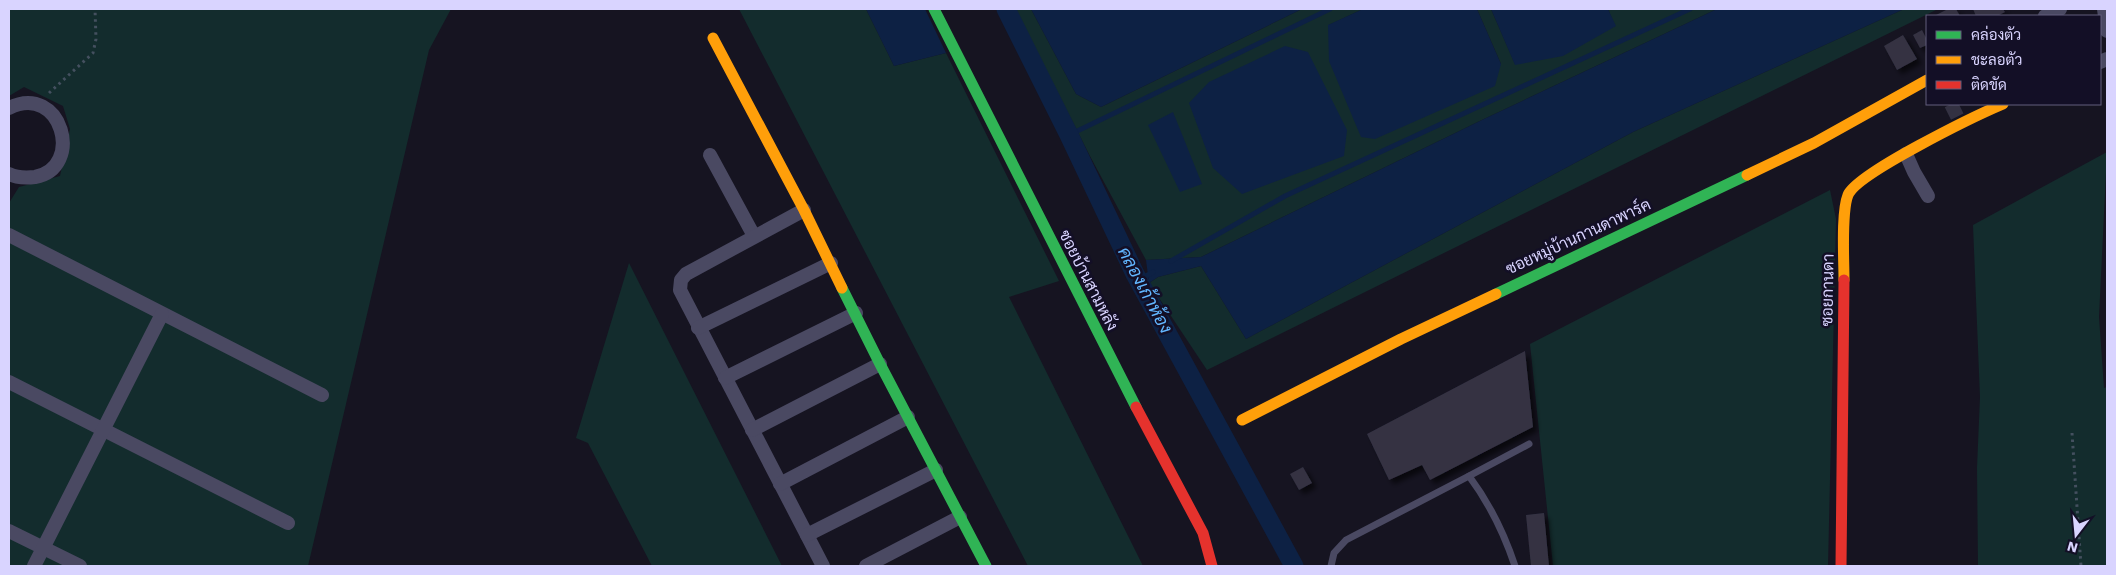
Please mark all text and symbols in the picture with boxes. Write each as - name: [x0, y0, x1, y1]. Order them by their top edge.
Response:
- legend: [1926, 15, 2101, 105]
- text: คล่องตัว: [1971, 25, 2021, 44]
- text: ชะลอตัว: [1971, 51, 2022, 69]
- text: ติดขัด: [1971, 76, 2007, 94]
- street label: ซอยหมู่บ้านกานดาพาร์ค: [1501, 192, 1655, 280]
- street label: ซอยบ้านสามหลัง: [1055, 226, 1123, 334]
- water label: คลองเก้าห้อง: [1114, 242, 1178, 337]
- street label: ซอยกานดา: [1817, 253, 1838, 327]
- north arrow: [2051, 510, 2101, 560]
- text: N: [2065, 538, 2080, 557]

